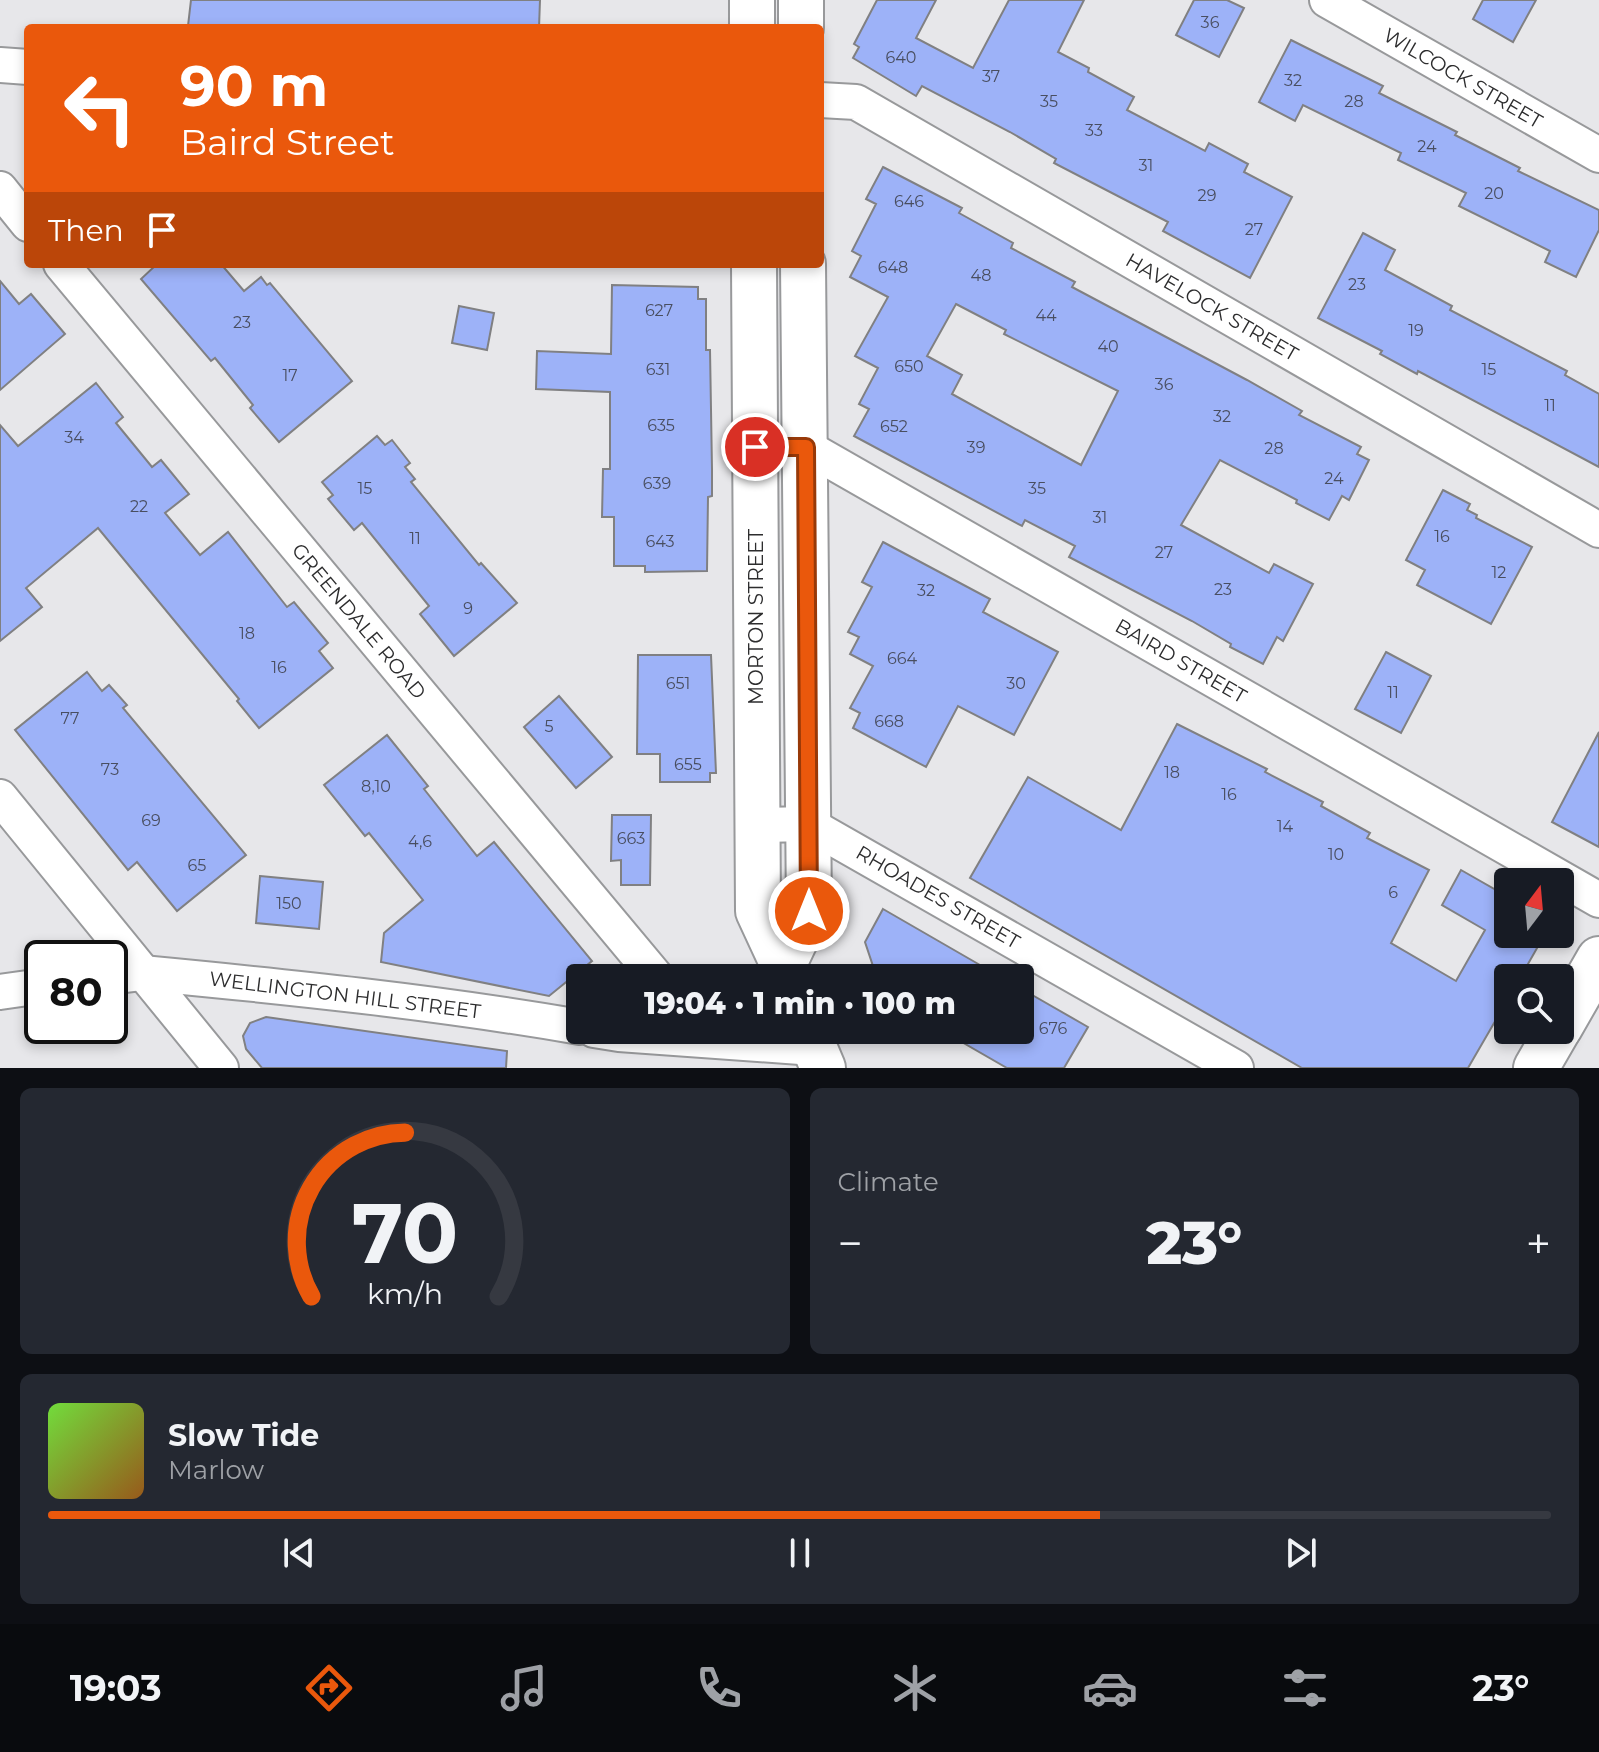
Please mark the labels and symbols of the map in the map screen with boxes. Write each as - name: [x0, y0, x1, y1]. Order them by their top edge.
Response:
- house number: 36: [1201, 13, 1220, 32]
- street label: WILCOCK STREET: [1379, 23, 1547, 134]
- house number: 640: [886, 48, 916, 67]
- house number: 37: [982, 67, 1000, 86]
- house number: 32: [1284, 71, 1302, 90]
- house number: 35: [1040, 92, 1058, 111]
- house number: 28: [1344, 92, 1364, 111]
- house number: 33: [1085, 121, 1103, 140]
- house number: 24: [1417, 137, 1437, 156]
- house number: 31: [1139, 156, 1153, 175]
- house number: 20: [1484, 184, 1504, 203]
- house number: 29: [1198, 186, 1216, 205]
- house number: 646: [894, 192, 924, 211]
- house number: 27: [1245, 220, 1263, 239]
- street label: HAVELOCK STREET: [1122, 248, 1303, 366]
- house number: 648: [878, 258, 908, 277]
- house number: 48: [971, 266, 991, 285]
- house number: 23: [1348, 275, 1366, 294]
- house number: 627: [645, 301, 673, 320]
- house number: 44: [1035, 306, 1057, 325]
- house number: 23: [233, 313, 251, 332]
- house number: 19: [1408, 321, 1424, 340]
- house number: 40: [1097, 337, 1119, 356]
- house number: 650: [894, 357, 924, 376]
- house number: 631: [646, 360, 670, 379]
- house number: 15: [1482, 360, 1496, 379]
- house number: 17: [282, 366, 298, 385]
- house number: 36: [1155, 375, 1174, 394]
- house number: 11: [1544, 396, 1556, 415]
- house number: 32: [1213, 407, 1231, 426]
- pin: [721, 413, 789, 481]
- house number: 635: [647, 416, 675, 435]
- house number: 652: [880, 417, 908, 436]
- house number: 34: [64, 428, 84, 447]
- house number: 39: [967, 438, 985, 457]
- house number: 28: [1264, 439, 1284, 458]
- house number: 24: [1324, 469, 1344, 488]
- house number: 639: [643, 474, 671, 493]
- house number: 15: [358, 479, 372, 498]
- house number: 35: [1028, 479, 1046, 498]
- house number: 22: [130, 497, 148, 516]
- house number: 31: [1093, 508, 1107, 527]
- house number: 16: [1434, 527, 1450, 546]
- street label: MORTON STREET: [744, 528, 768, 705]
- house number: 11: [409, 529, 421, 548]
- house number: 643: [645, 532, 675, 551]
- street label: GREENDALE ROAD: [287, 538, 431, 704]
- house number: 27: [1155, 543, 1173, 562]
- house number: 12: [1492, 563, 1506, 582]
- house number: 23: [1214, 580, 1232, 599]
- house number: 32: [917, 581, 935, 600]
- house number: 9: [463, 599, 473, 618]
- street label: BAIRD STREET: [1111, 614, 1251, 709]
- house number: 18: [239, 624, 255, 643]
- house number: 664: [887, 649, 917, 668]
- house number: 16: [271, 658, 287, 677]
- house number: 651: [666, 674, 690, 693]
- house number: 30: [1006, 674, 1026, 693]
- house number: 11: [1387, 683, 1399, 702]
- house number: 77: [61, 709, 79, 728]
- house number: 668: [874, 712, 904, 731]
- house number: 5: [544, 717, 554, 736]
- house number: 655: [674, 755, 702, 774]
- house number: 73: [101, 760, 119, 779]
- house number: 18: [1164, 763, 1180, 782]
- house number: 8,10: [361, 777, 391, 796]
- house number: 16: [1221, 785, 1237, 804]
- house number: 69: [141, 811, 161, 830]
- house number: 14: [1277, 817, 1294, 836]
- house number: 663: [617, 829, 645, 848]
- house number: 4,6: [408, 832, 432, 851]
- street label: RHOADES STREET: [852, 840, 1025, 954]
- house number: 10: [1328, 845, 1344, 864]
- house number: 65: [188, 856, 206, 875]
- north arrow: [1494, 868, 1574, 948]
- position arrow: [767, 869, 851, 953]
- house number: 6: [1388, 883, 1398, 902]
- house number: 150: [276, 894, 302, 913]
- speed limit sign: 80: [24, 940, 128, 1044]
- street label: WELLINGTON HILL STREET: [208, 966, 483, 1024]
- house number: 676: [1039, 1019, 1067, 1038]

